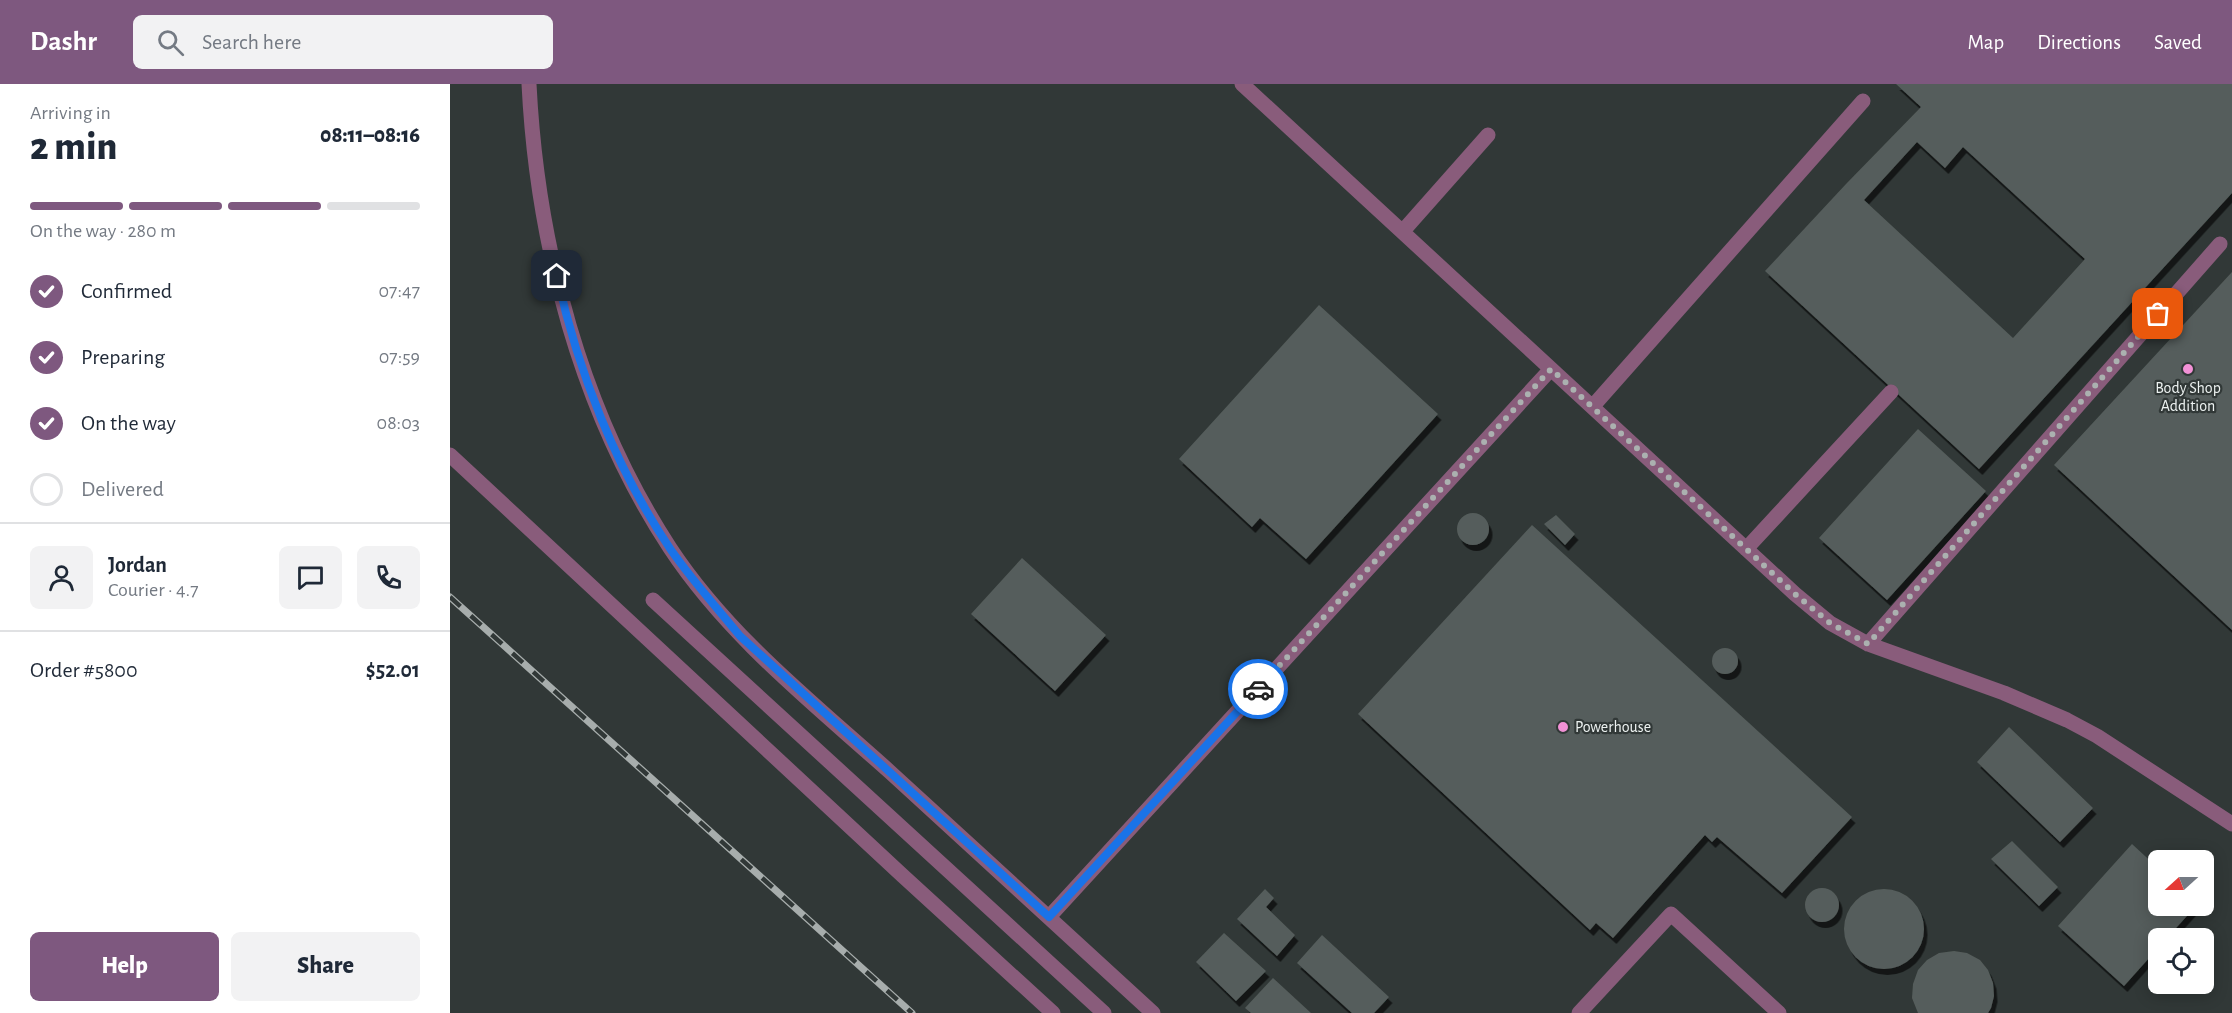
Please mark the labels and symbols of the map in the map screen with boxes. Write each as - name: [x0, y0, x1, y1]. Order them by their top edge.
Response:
- pin: [531, 250, 582, 301]
- pin: [2132, 288, 2183, 339]
- marker: Body Shop Addition: [2181, 362, 2195, 376]
- place label: Body Shop Addition: [2155, 380, 2221, 414]
- courier: [1228, 659, 1288, 719]
- place label: Powerhouse: [1575, 719, 1651, 735]
- marker: Powerhouse: [1556, 720, 1570, 734]
- north arrow: [2148, 850, 2214, 916]

